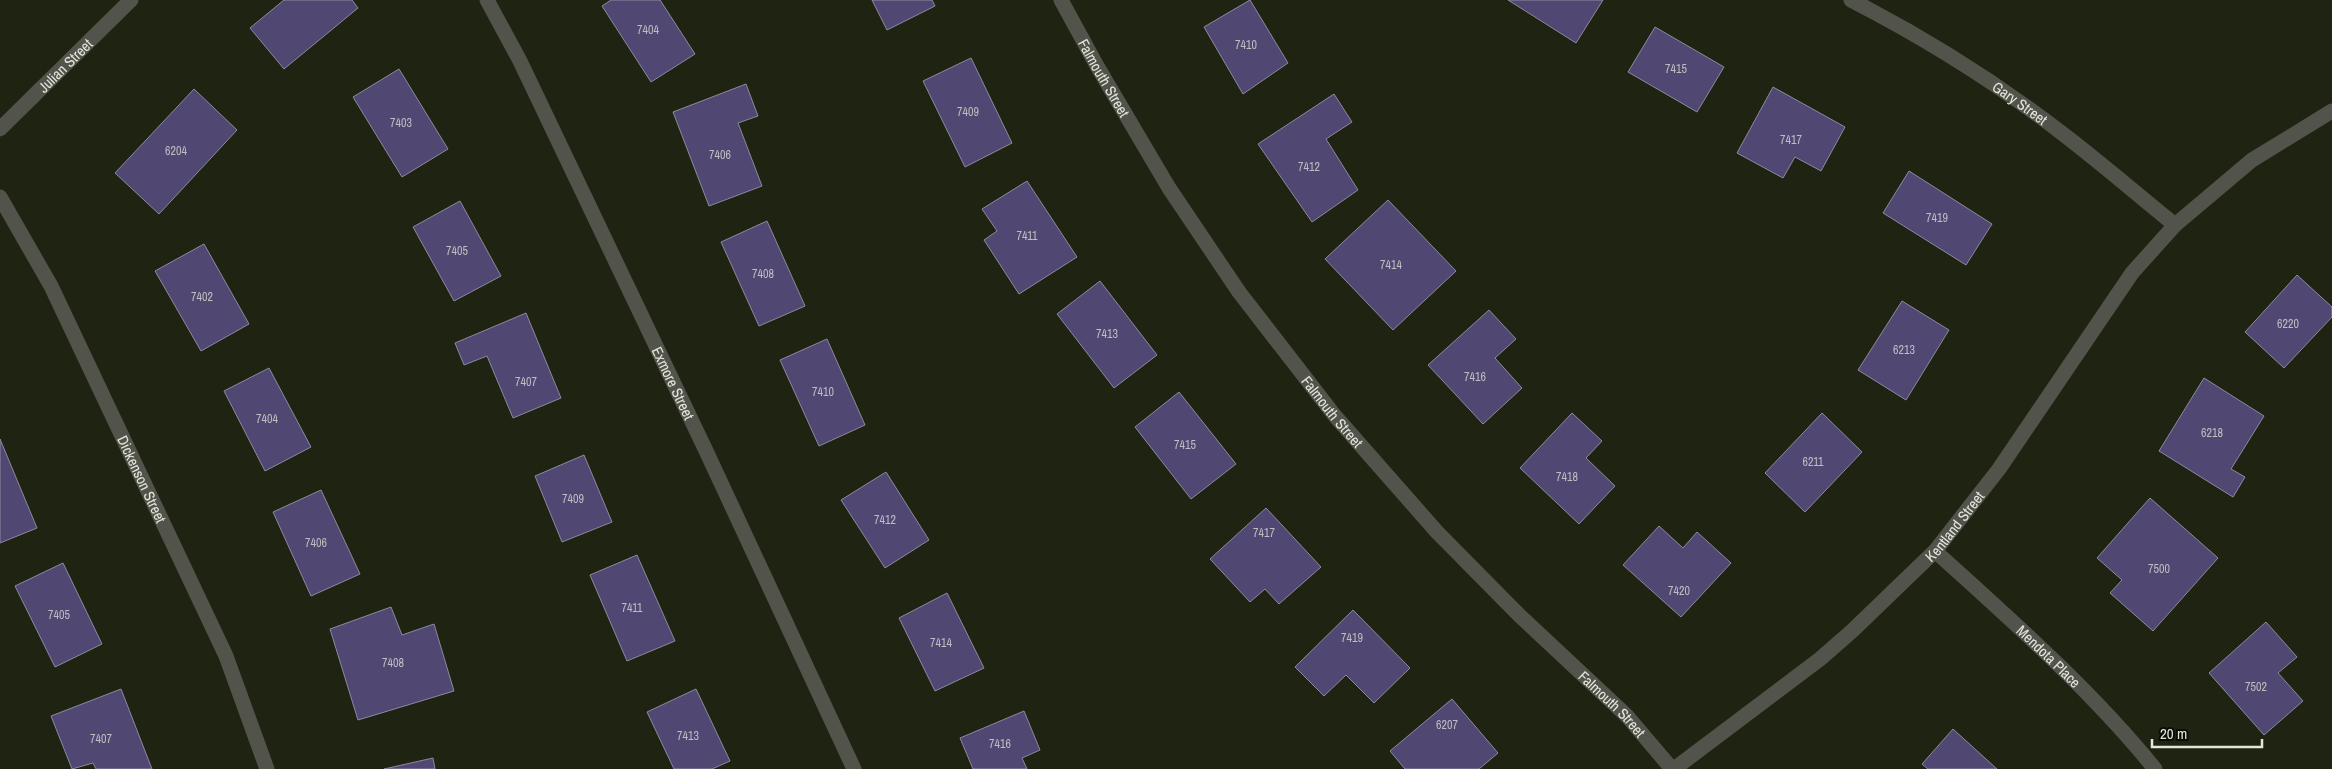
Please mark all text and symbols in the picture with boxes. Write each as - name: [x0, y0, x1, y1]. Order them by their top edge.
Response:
- house number: 7404: [637, 22, 659, 38]
- street label: Julian Street: [33, 33, 97, 97]
- street label: Falmouth Street: [1074, 35, 1135, 121]
- house number: 7410: [1235, 37, 1257, 53]
- house number: 7415: [1665, 61, 1687, 77]
- street label: Gary Street: [1988, 76, 2053, 130]
- house number: 7409: [957, 104, 979, 120]
- house number: 7403: [390, 115, 412, 131]
- house number: 7417: [1780, 132, 1802, 148]
- house number: 6204: [165, 143, 187, 159]
- house number: 7406: [709, 147, 731, 163]
- house number: 7412: [1298, 159, 1320, 175]
- house number: 7419: [1926, 210, 1948, 226]
- house number: 7411: [1016, 228, 1038, 244]
- house number: 7405: [446, 243, 468, 259]
- house number: 7414: [1380, 257, 1402, 273]
- house number: 7408: [752, 266, 774, 282]
- house number: 7402: [191, 289, 213, 305]
- house number: 6220: [2277, 316, 2299, 332]
- house number: 7413: [1096, 326, 1118, 342]
- house number: 6213: [1893, 342, 1915, 358]
- street label: Exmore Street: [647, 343, 700, 423]
- house number: 7416: [1464, 369, 1486, 385]
- street label: Falmouth Street: [1297, 371, 1369, 452]
- house number: 7407: [515, 374, 537, 390]
- house number: 7410: [812, 384, 834, 400]
- house number: 7404: [256, 411, 278, 427]
- house number: 6218: [2201, 425, 2223, 441]
- street label: Dickenson Street: [113, 432, 172, 527]
- house number: 7415: [1174, 437, 1196, 453]
- house number: 6211: [1802, 454, 1824, 470]
- house number: 7418: [1556, 469, 1578, 485]
- street label: Kentland Street: [1920, 486, 1989, 566]
- house number: 7409: [562, 491, 584, 507]
- house number: 7412: [874, 512, 896, 528]
- house number: 7417: [1253, 525, 1275, 541]
- house number: 7406: [305, 535, 327, 551]
- house number: 7500: [2148, 561, 2170, 577]
- house number: 7420: [1668, 583, 1690, 599]
- house number: 7411: [621, 600, 643, 616]
- house number: 7405: [48, 607, 70, 623]
- street label: Mendota Place: [2012, 620, 2086, 692]
- house number: 7419: [1341, 630, 1363, 646]
- house number: 7414: [930, 635, 952, 651]
- house number: 7408: [382, 655, 404, 671]
- street label: Falmouth Street: [1574, 666, 1651, 742]
- house number: 7502: [2245, 679, 2267, 695]
- scale bar: [2152, 716, 2262, 748]
- house number: 6207: [1436, 717, 1458, 733]
- text: 20 m: [2160, 723, 2187, 744]
- house number: 7413: [677, 728, 699, 744]
- house number: 7407: [90, 731, 112, 747]
- house number: 7416: [989, 736, 1011, 752]

